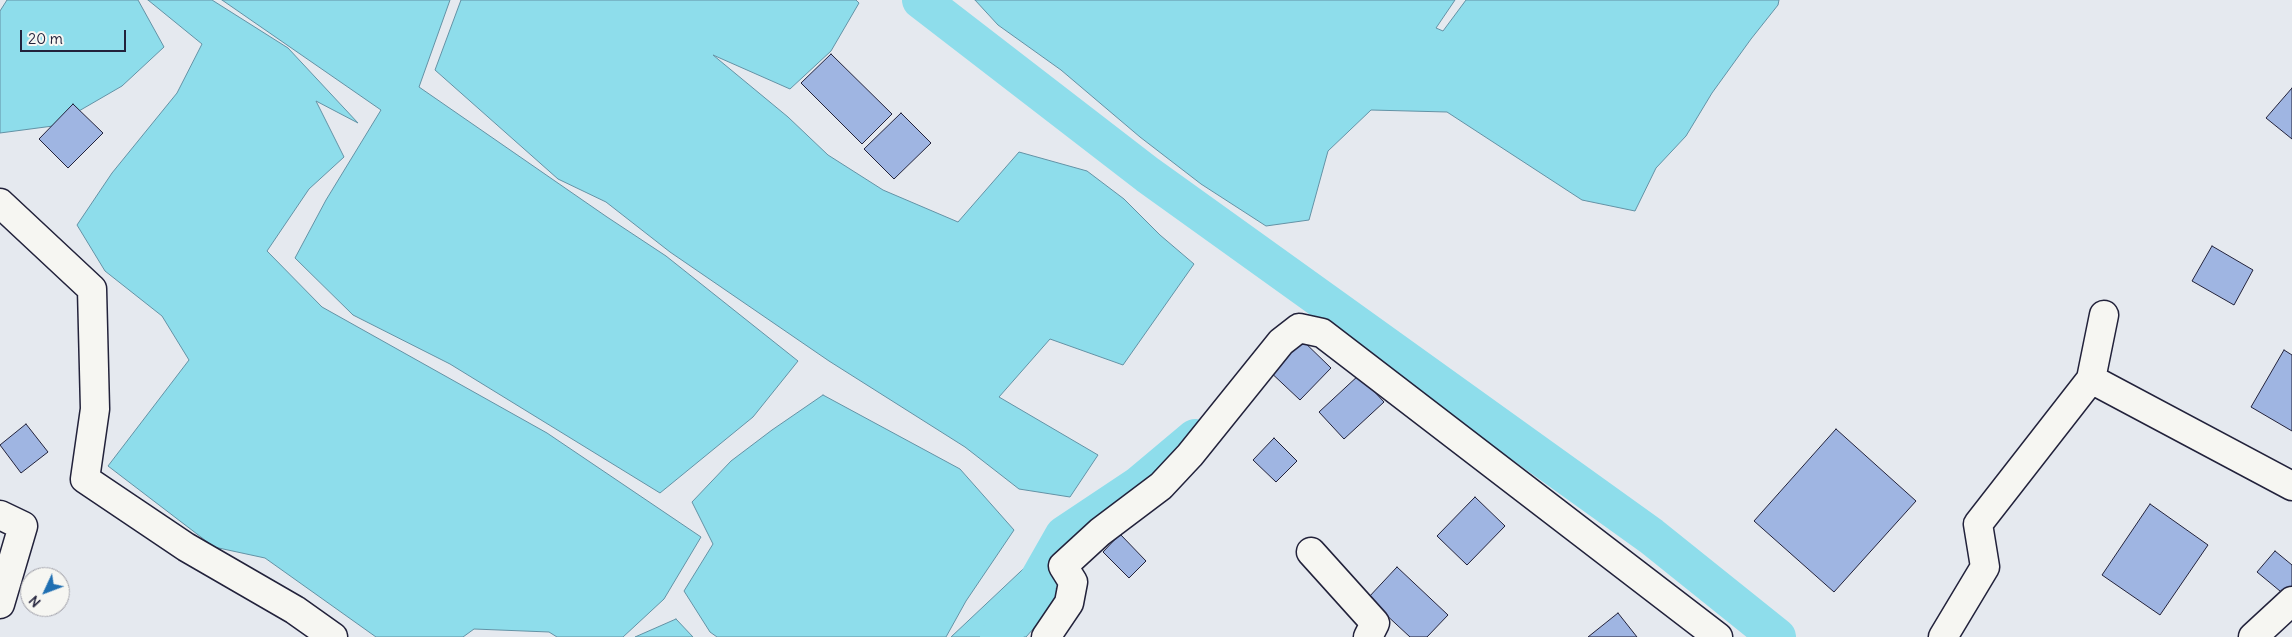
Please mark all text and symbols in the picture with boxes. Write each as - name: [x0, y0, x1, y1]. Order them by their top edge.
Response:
- scale bar: [22, 20, 129, 52]
- text: 20 m: [28, 29, 63, 48]
- north arrow: [20, 567, 70, 617]
- text: N: [25, 592, 45, 611]

